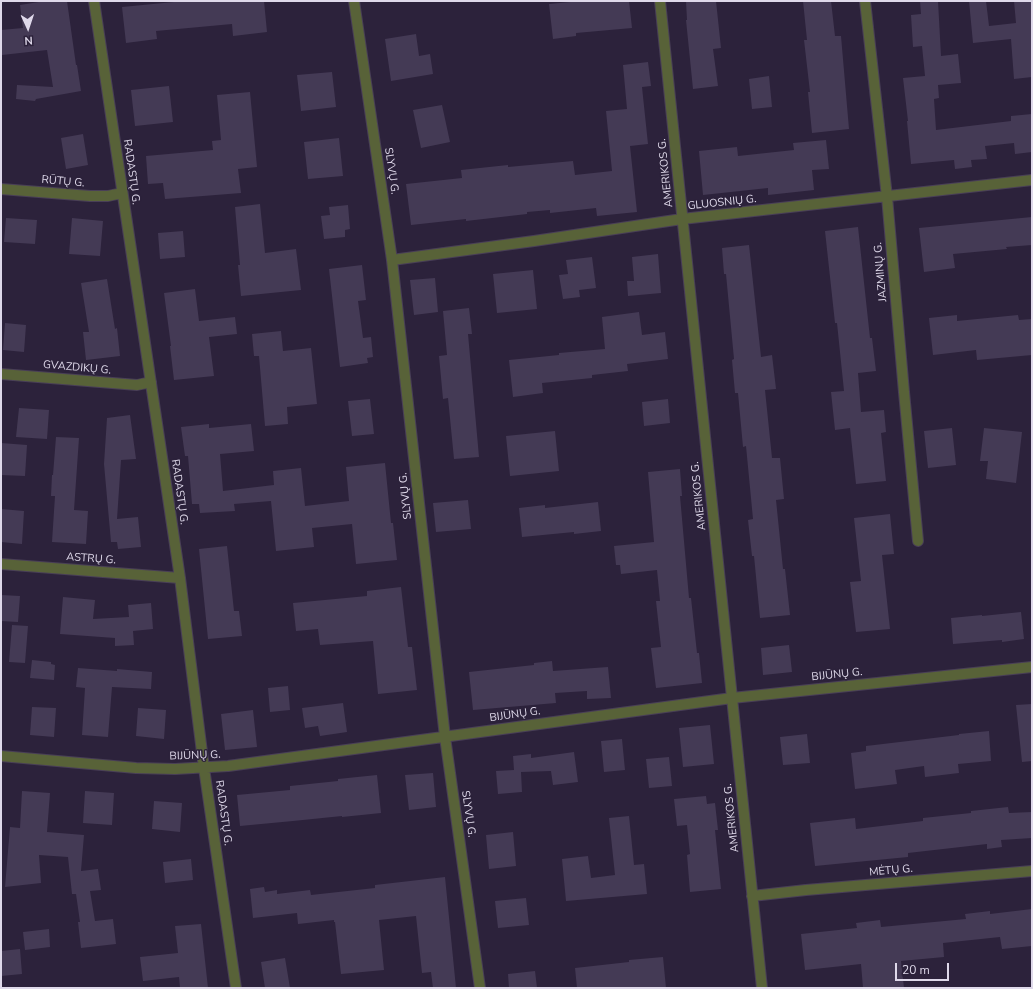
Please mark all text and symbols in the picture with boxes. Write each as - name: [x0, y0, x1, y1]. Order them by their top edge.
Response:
- north arrow: [8, 8, 48, 48]
- text: N: [24, 33, 33, 48]
- street label: AMERIKOS G.: [656, 138, 676, 208]
- street label: RADASTŲ G.: [120, 139, 142, 205]
- street label: SLYVŲ G.: [381, 147, 401, 195]
- street label: RŪTŲ G.: [41, 174, 85, 190]
- street label: GLUOSNIŲ G.: [687, 193, 757, 213]
- street label: JAZMINŲ G.: [872, 242, 890, 302]
- street label: GVAZDIKŲ G.: [42, 358, 112, 378]
- street label: RADASTŲ G.: [168, 459, 190, 525]
- street label: AMERIKOS G.: [689, 461, 709, 531]
- street label: SLYVŲ G.: [397, 472, 415, 520]
- street label: ASTRŲ G.: [66, 551, 116, 567]
- street label: BIJŪNŲ G.: [811, 666, 863, 684]
- street label: BIJŪNŲ G.: [489, 705, 541, 725]
- street label: BIJŪNŲ G.: [169, 749, 221, 763]
- street label: RADASTŲ G.: [212, 780, 234, 846]
- street label: AMERIKOS G.: [722, 783, 742, 853]
- street label: SLYVŲ G.: [458, 790, 478, 838]
- street label: MĖTŲ G.: [869, 863, 913, 879]
- scale bar: [897, 955, 951, 981]
- text: 20 m: [902, 962, 930, 978]

